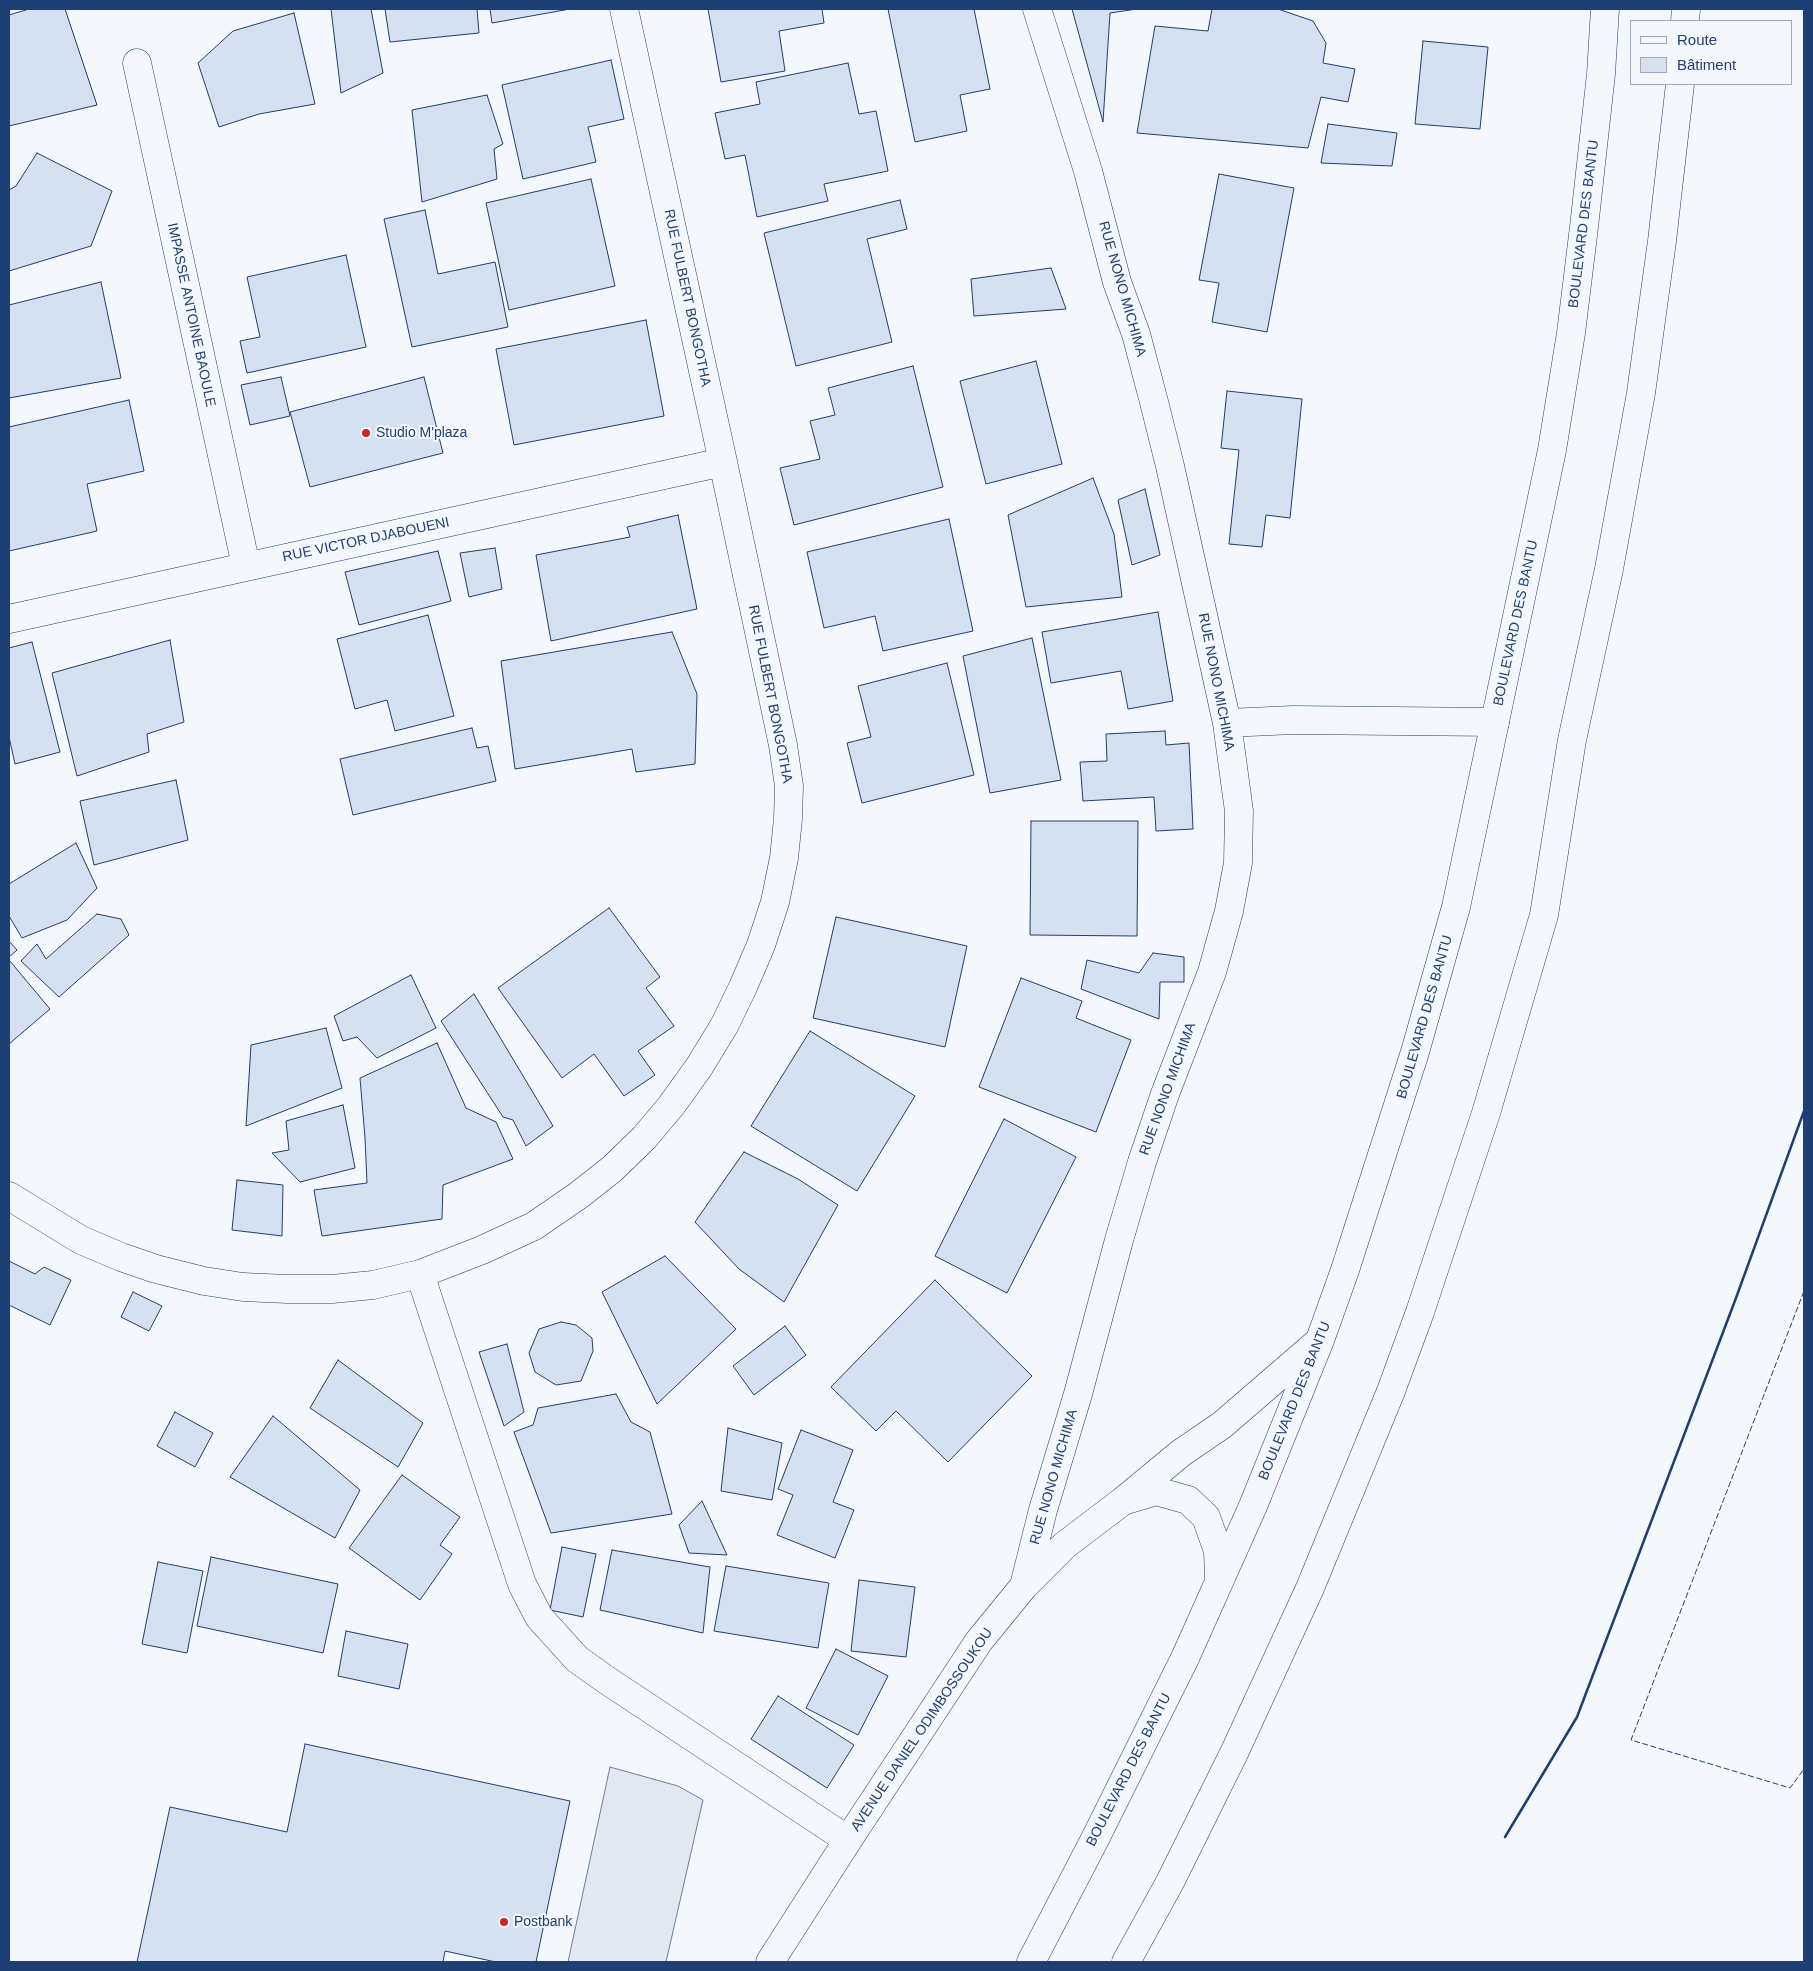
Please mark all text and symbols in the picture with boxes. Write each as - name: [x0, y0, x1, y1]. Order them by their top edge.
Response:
- legend: [1630, 20, 1793, 85]
- text: Route: [1677, 31, 1717, 48]
- text: Bâtiment: [1677, 56, 1736, 73]
- street label: BOULEVARD DES BANTU: [1565, 139, 1603, 309]
- street label: RUE FULBERT BONGOTHA: [660, 208, 714, 388]
- street label: RUE NONO MICHIMA: [1095, 219, 1149, 359]
- street label: IMPASSE ANTOINE BAOULE: [163, 221, 219, 409]
- place label: Studio M'plaza: [376, 425, 467, 441]
- marker: Studio M'plaza: [360, 427, 372, 439]
- street label: RUE VICTOR DJABOUENI: [281, 514, 451, 566]
- street label: BOULEVARD DES BANTU: [1490, 538, 1542, 708]
- street label: RUE FULBERT BONGOTHA: [744, 604, 796, 784]
- street label: RUE NONO MICHIMA: [1194, 612, 1238, 752]
- street label: BOULEVARD DES BANTU: [1394, 933, 1456, 1101]
- street label: RUE NONO MICHIMA: [1136, 1020, 1200, 1158]
- street label: BOULEVARD DES BANTU: [1255, 1319, 1335, 1483]
- street label: RUE NONO MICHIMA: [1027, 1407, 1081, 1547]
- street label: AVENUE DANIEL ODIMBOSSOUKOU: [847, 1625, 997, 1835]
- street label: BOULEVARD DES BANTU: [1083, 1691, 1175, 1849]
- place label: Postbank: [514, 1914, 572, 1930]
- marker: Postbank: [498, 1916, 510, 1928]

